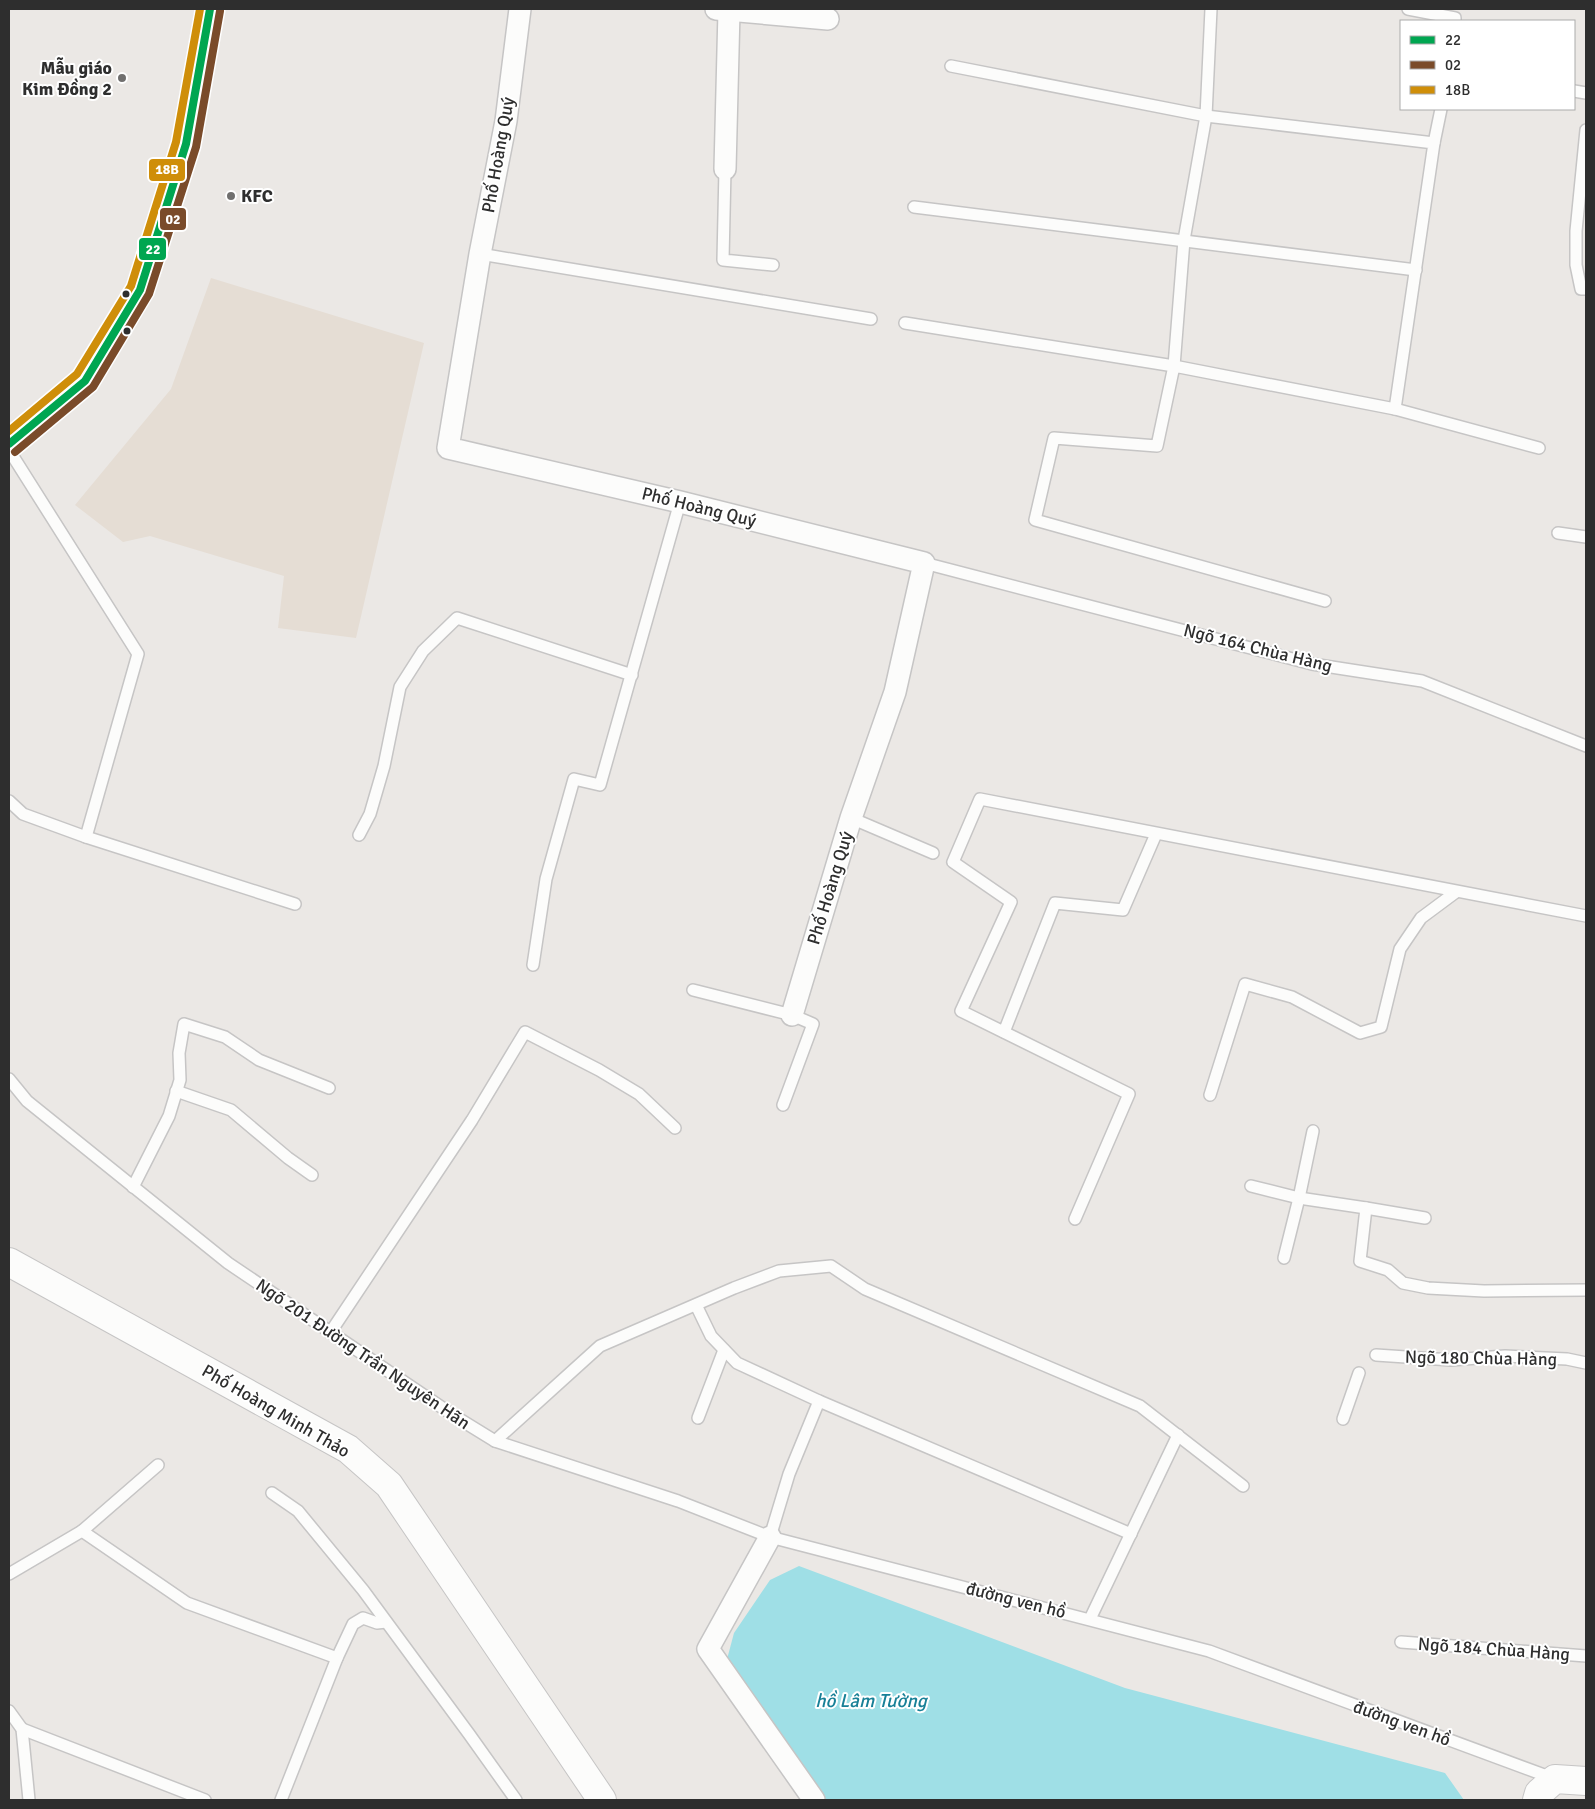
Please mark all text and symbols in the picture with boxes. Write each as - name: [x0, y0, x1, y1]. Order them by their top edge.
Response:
- legend: [1400, 20, 1575, 110]
- text: 22: [1445, 31, 1461, 49]
- text: 02: [1445, 56, 1461, 74]
- place label: Mẫu giáo Kim Đồng 2: [22, 57, 112, 100]
- marker: Mẫu giáo Kim Đồng 2: [116, 72, 128, 84]
- text: 18B: [1445, 81, 1470, 99]
- street label: Phố Hoàng Quý: [477, 95, 519, 215]
- line badge: 18B: [148, 158, 186, 182]
- text: 18B: [155, 161, 179, 178]
- place label: KFC: [241, 185, 273, 207]
- marker: KFC: [225, 190, 237, 202]
- line badge: 02: [159, 207, 187, 231]
- text: 02: [165, 211, 181, 228]
- line badge: 22: [138, 237, 167, 261]
- text: 22: [145, 241, 161, 258]
- unlabelled marker: [121, 289, 131, 299]
- unlabelled marker: [122, 326, 132, 336]
- street label: Phố Hoàng Quý: [639, 482, 759, 532]
- street label: Ngõ 164 Chùa Hàng: [1181, 619, 1335, 677]
- street label: Phố Hoàng Quý: [802, 828, 858, 947]
- street label: Ngõ 201 Đường Trần Nguyên Hãn: [252, 1274, 474, 1434]
- street label: Ngõ 180 Chùa Hàng: [1405, 1346, 1557, 1370]
- street label: Phố Hoàng Minh Thảo: [198, 1360, 354, 1462]
- street label: đường ven hồ: [964, 1577, 1068, 1623]
- street label: Ngõ 184 Chùa Hàng: [1417, 1633, 1571, 1665]
- water label: hồ Lâm Tường: [815, 1689, 929, 1713]
- street label: đường ven hồ: [1350, 1695, 1454, 1751]

